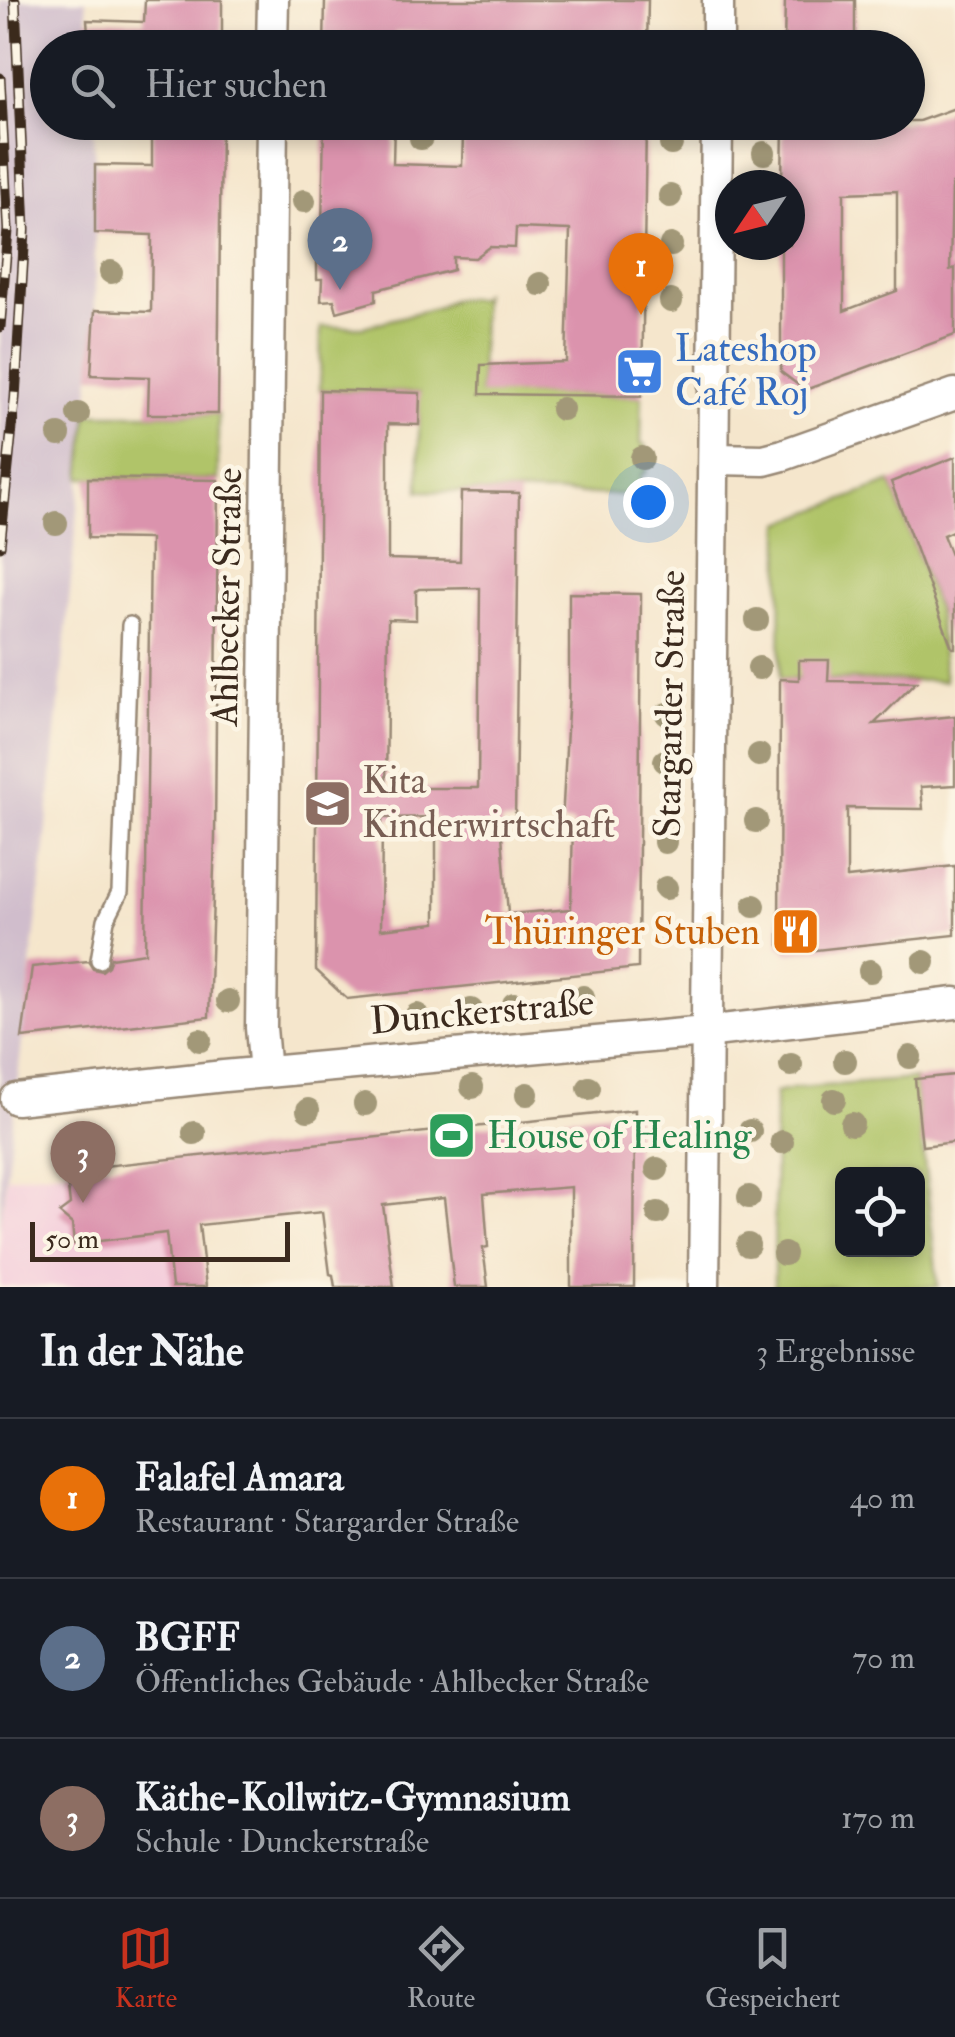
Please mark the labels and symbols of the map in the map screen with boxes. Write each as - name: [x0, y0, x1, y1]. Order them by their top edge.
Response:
- north arrow: [715, 170, 805, 260]
- pin: 2: [308, 208, 372, 290]
- pin: 1: [608, 232, 674, 315]
- place label: Lateshop Café Roj: [675, 325, 817, 417]
- supermarket icon: Lateshop Café Roj: [614, 345, 666, 397]
- street label: Ahlbecker Straße: [201, 467, 253, 728]
- your location: [623, 477, 674, 528]
- street label: Stargarder Straße: [644, 570, 696, 838]
- place label: Kita Kinderwirtschaft: [362, 757, 615, 849]
- school or university icon: Kita Kinderwirtschaft: [301, 777, 353, 829]
- restaurant icon: Thüringer Stuben: [769, 906, 821, 958]
- place label: Thüringer Stuben: [485, 908, 760, 956]
- street label: Dunckerstraße: [368, 978, 596, 1046]
- sports icon: House of Healing: [426, 1110, 478, 1162]
- place label: House of Healing: [487, 1112, 753, 1160]
- pin: 3: [51, 1120, 116, 1203]
- scale bar: [30, 1217, 290, 1262]

